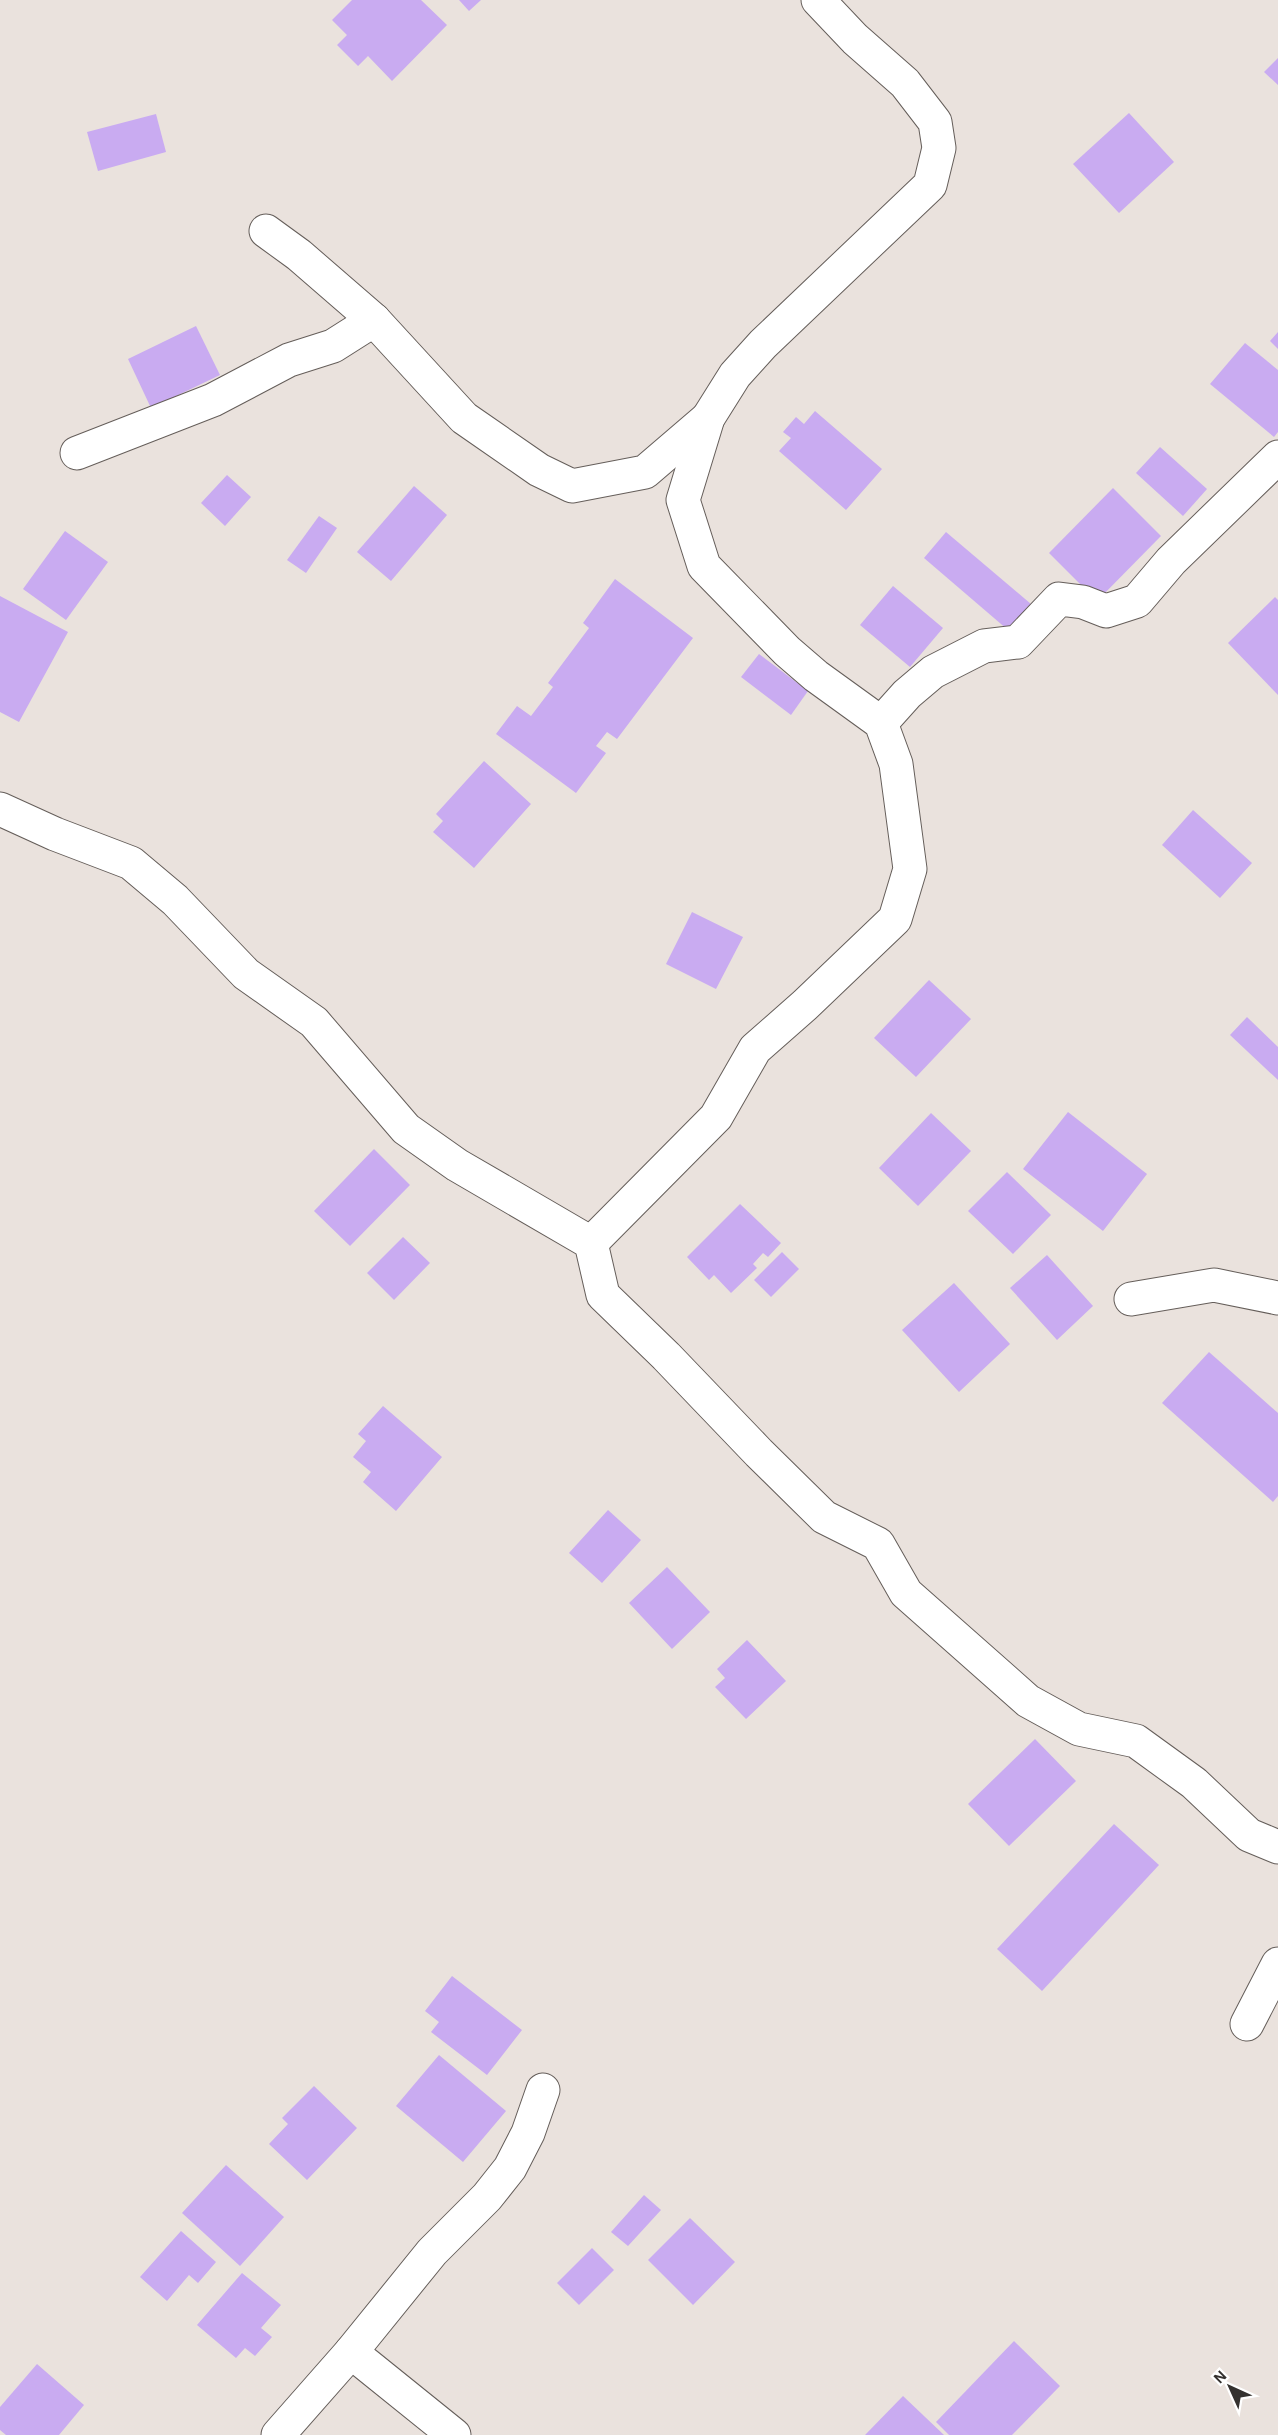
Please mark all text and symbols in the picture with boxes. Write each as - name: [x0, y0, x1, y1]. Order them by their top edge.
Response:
- north arrow: [1200, 2357, 1260, 2417]
- text: N: [1211, 2368, 1230, 2387]

